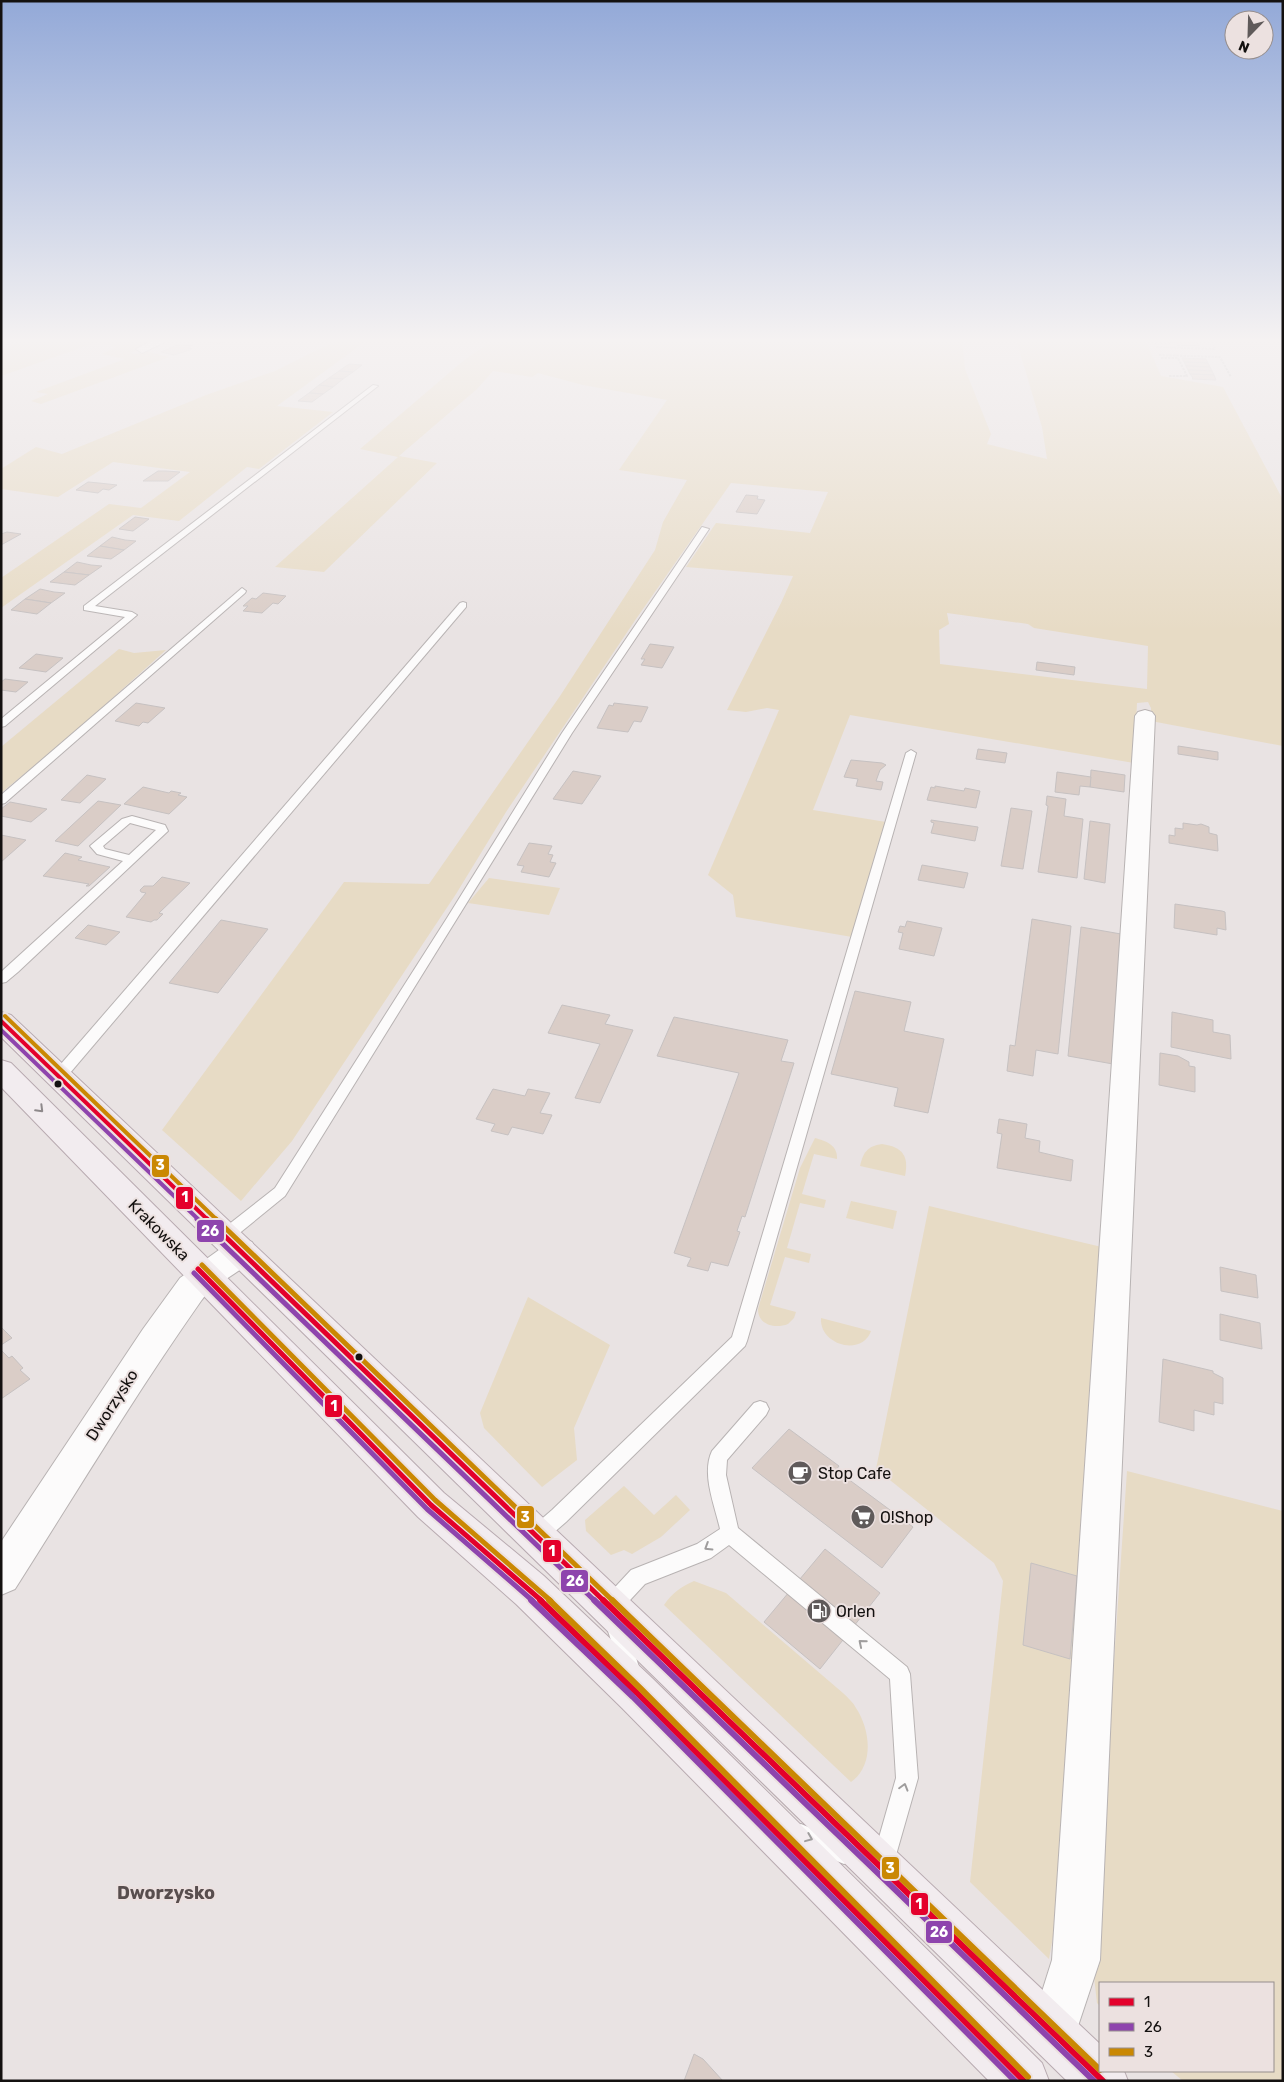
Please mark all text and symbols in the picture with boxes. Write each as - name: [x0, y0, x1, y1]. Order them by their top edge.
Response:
- north arrow: [1224, 10, 1274, 60]
- text: N: [1236, 37, 1252, 56]
- unlabelled marker: [53, 1079, 63, 1089]
- one-way arrow: [34, 1103, 43, 1112]
- line badge: 3: [151, 1154, 170, 1178]
- text: 3: [155, 1157, 165, 1174]
- line badge: 1: [175, 1186, 194, 1210]
- text: 1: [182, 1189, 189, 1206]
- street label: Krakowska: [124, 1195, 194, 1265]
- line badge: 26: [196, 1219, 225, 1243]
- text: 26: [201, 1223, 219, 1240]
- unlabelled marker: [354, 1352, 364, 1362]
- street label: Dworzysko: [82, 1366, 142, 1444]
- line badge: 1: [324, 1394, 343, 1418]
- text: 1: [331, 1398, 338, 1415]
- cafe icon: Stop Cafe: [787, 1460, 813, 1486]
- place label: Stop Cafe: [818, 1464, 891, 1483]
- supermarket icon: O!Shop: [850, 1504, 876, 1530]
- line badge: 3: [516, 1505, 535, 1529]
- place label: O!Shop: [880, 1508, 933, 1527]
- text: 3: [520, 1509, 530, 1526]
- line badge: 1: [542, 1539, 562, 1563]
- one-way arrow: [705, 1541, 714, 1551]
- text: 1: [549, 1543, 556, 1560]
- line badge: 26: [560, 1569, 589, 1593]
- text: 26: [566, 1573, 584, 1590]
- fuel station icon: Orlen: [806, 1598, 832, 1624]
- place label: Orlen: [836, 1602, 875, 1621]
- one-way arrow: [859, 1640, 868, 1648]
- one-way arrow: [899, 1783, 909, 1791]
- one-way arrow: [804, 1832, 813, 1843]
- line badge: 3: [881, 1856, 900, 1880]
- text: 3: [885, 1860, 895, 1877]
- district label: Dworzysko: [117, 1882, 215, 1904]
- line badge: 1: [910, 1892, 929, 1916]
- text: 1: [916, 1896, 923, 1913]
- line badge: 26: [925, 1920, 953, 1944]
- text: 26: [930, 1924, 948, 1941]
- legend: [1099, 1982, 1274, 2072]
- text: 1: [1144, 1993, 1150, 2011]
- text: 26: [1144, 2018, 1162, 2036]
- text: 3: [1144, 2043, 1153, 2061]

